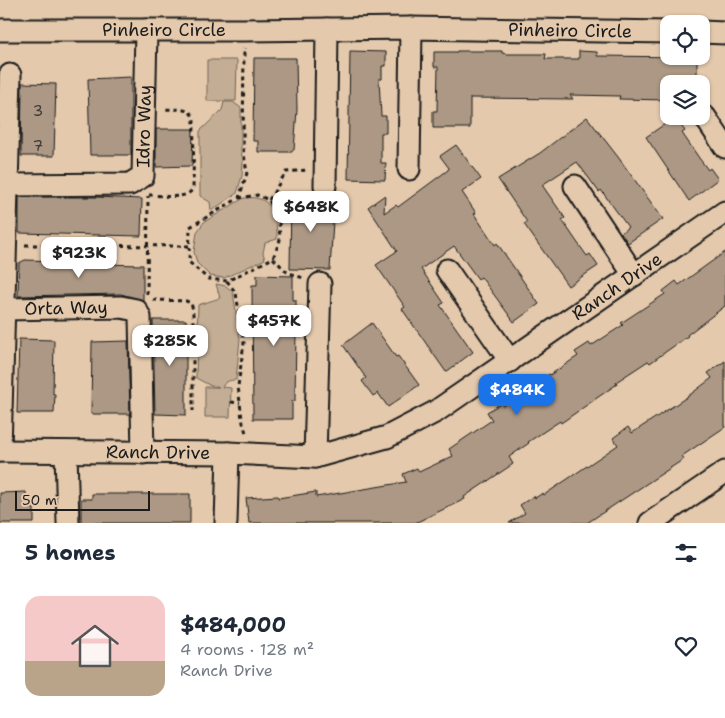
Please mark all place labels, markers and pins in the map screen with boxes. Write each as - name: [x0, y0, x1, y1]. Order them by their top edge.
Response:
- pin: $648K: [276, 190, 346, 233]
- pin: $923K: [44, 236, 114, 279]
- pin: $457K: [239, 304, 309, 347]
- pin: $285K: [135, 324, 205, 367]
- pin: $484K: [482, 374, 552, 416]

